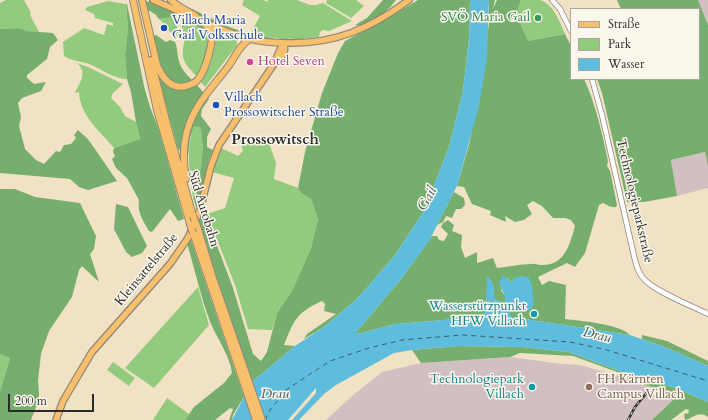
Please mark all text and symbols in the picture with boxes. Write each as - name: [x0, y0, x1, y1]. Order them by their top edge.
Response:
- legend: [570, 8, 700, 80]
- place label: SVÖ Maria Gail: [441, 10, 530, 26]
- place label: Villach Maria Gail Volksschule: [172, 13, 263, 44]
- marker: SVÖ Maria Gail: [533, 13, 543, 23]
- text: Straße: [608, 16, 640, 32]
- marker: Villach Maria Gail Volksschule: [159, 23, 169, 33]
- text: Park: [608, 36, 631, 52]
- place label: Hotel Seven: [258, 54, 325, 70]
- text: Wasser: [608, 56, 644, 72]
- marker: Hotel Seven: [245, 57, 255, 67]
- place label: Villach Prossowitscher Straße: [224, 90, 344, 121]
- marker: Villach Prossowitscher Straße: [211, 100, 221, 110]
- district label: Prossowitsch: [231, 132, 319, 150]
- street label: Technologieparkstraße: [612, 137, 656, 265]
- street label: Süd Autobahn: [184, 169, 222, 249]
- water label: Gail: [415, 184, 441, 214]
- street label: Kleinsattelstraße: [112, 231, 182, 309]
- place label: Wasserstützpunkt HFW Villach: [429, 299, 526, 330]
- marker: Wasserstützpunkt HFW Villach: [529, 309, 539, 319]
- water label: Drau: [581, 324, 613, 348]
- place label: Technologiepark Villach: [430, 372, 524, 403]
- place label: FH Kärnten Campus Villach: [597, 372, 684, 403]
- marker: Technologiepark Villach: [527, 382, 537, 392]
- marker: FH Kärnten Campus Villach: [584, 382, 594, 392]
- scale bar: [10, 386, 96, 412]
- water label: Drau: [261, 387, 289, 403]
- text: 200 m: [15, 393, 47, 409]

